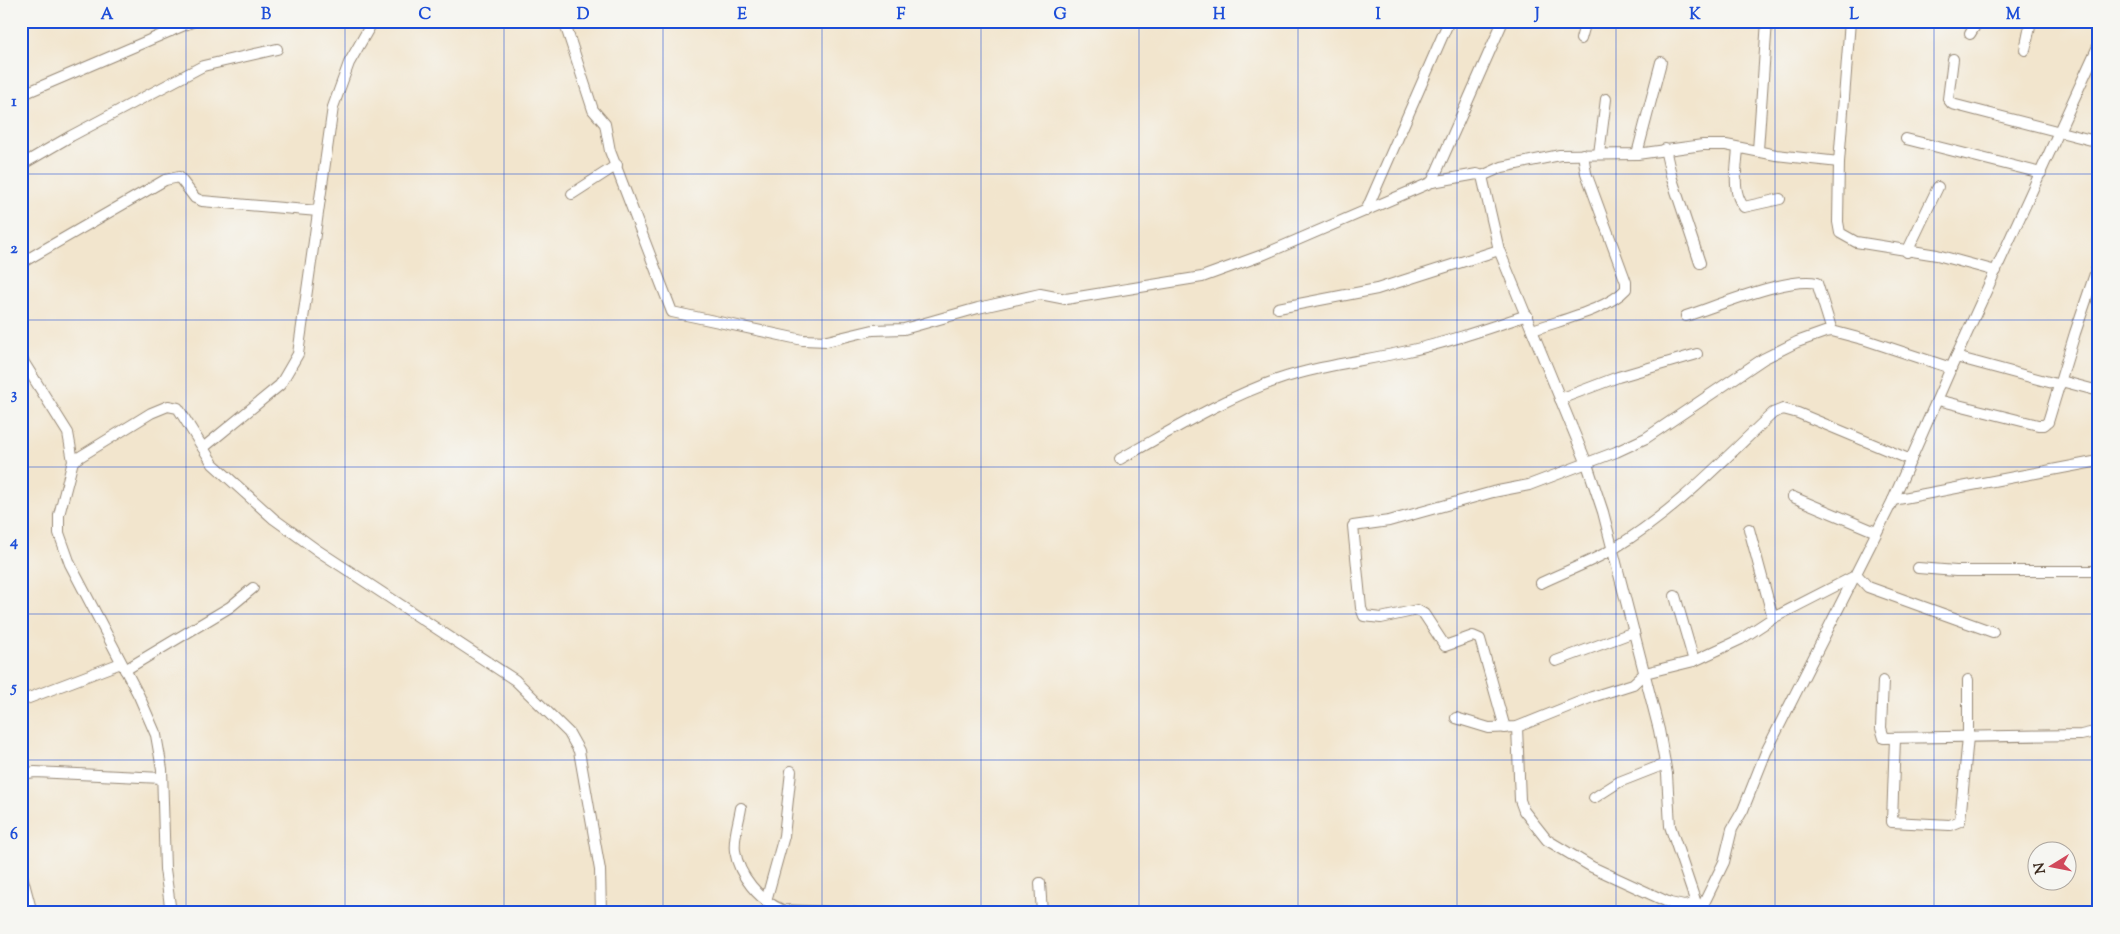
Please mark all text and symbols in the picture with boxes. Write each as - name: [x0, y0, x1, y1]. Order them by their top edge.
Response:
- text: A: [101, 4, 114, 27]
- text: B: [261, 4, 271, 27]
- text: C: [419, 4, 432, 27]
- text: D: [577, 4, 590, 27]
- text: E: [737, 4, 747, 27]
- text: F: [897, 4, 906, 27]
- text: G: [1053, 4, 1067, 27]
- text: H: [1213, 4, 1226, 27]
- text: I: [1375, 4, 1381, 27]
- text: J: [1533, 4, 1540, 27]
- text: K: [1689, 4, 1701, 27]
- text: L: [1849, 4, 1859, 27]
- text: M: [2006, 4, 2021, 27]
- text: 1: [11, 91, 17, 114]
- text: 2: [10, 238, 18, 261]
- text: 3: [11, 384, 18, 407]
- text: 4: [9, 531, 18, 554]
- text: 5: [9, 677, 17, 700]
- text: 6: [10, 824, 18, 847]
- north arrow: [2028, 842, 2078, 892]
- text: N: [2030, 861, 2052, 875]

